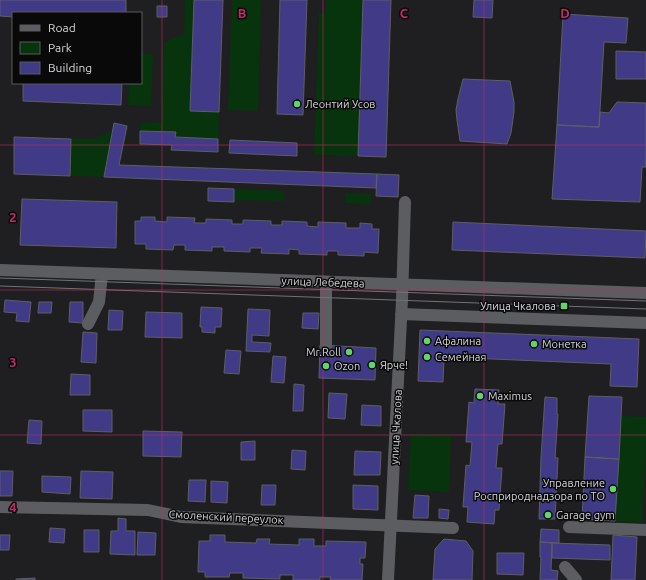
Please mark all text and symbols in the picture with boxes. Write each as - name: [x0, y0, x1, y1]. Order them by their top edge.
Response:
- text: B: [238, 6, 247, 20]
- text: C: [400, 6, 409, 20]
- text: D: [560, 6, 570, 20]
- legend: [12, 12, 142, 84]
- text: Road: [48, 21, 76, 34]
- text: Park: [48, 41, 72, 54]
- text: Building: [48, 61, 92, 74]
- place label: Леонтий Усов: [305, 98, 375, 110]
- marker: Леонтий Усов: [292, 99, 302, 109]
- text: 2: [9, 210, 17, 224]
- street label: улица Лебедева: [281, 275, 365, 289]
- place label: Улица Чкалова: [480, 300, 556, 312]
- marker: Улица Чкалова: [559, 301, 569, 311]
- place label: Афалина: [435, 335, 481, 347]
- marker: Афалина: [422, 336, 432, 346]
- place label: Монетка: [542, 338, 587, 350]
- marker: Монетка: [529, 339, 539, 349]
- place label: Mr.Roll: [306, 346, 341, 358]
- marker: Mr.Roll: [344, 347, 354, 357]
- place label: Семейная: [435, 351, 486, 363]
- marker: Семейная: [422, 352, 432, 362]
- text: 3: [9, 355, 17, 369]
- place label: Ярче!: [380, 359, 408, 371]
- place label: Ozon: [334, 360, 360, 372]
- marker: Ярче!: [367, 360, 377, 370]
- marker: Ozon: [321, 361, 331, 371]
- street label: улица Чкалова: [388, 389, 404, 465]
- place label: Maximus: [488, 390, 532, 402]
- marker: Maximus: [475, 391, 485, 401]
- place label: Управление Росприроднадзора по ТО: [474, 477, 605, 502]
- marker: Управление Росприроднадзора по ТО: [608, 484, 618, 494]
- text: 4: [9, 500, 17, 514]
- street label: Смоленский переулок: [168, 508, 284, 526]
- place label: Garage gym: [556, 509, 615, 521]
- marker: Garage gym: [543, 510, 553, 520]

